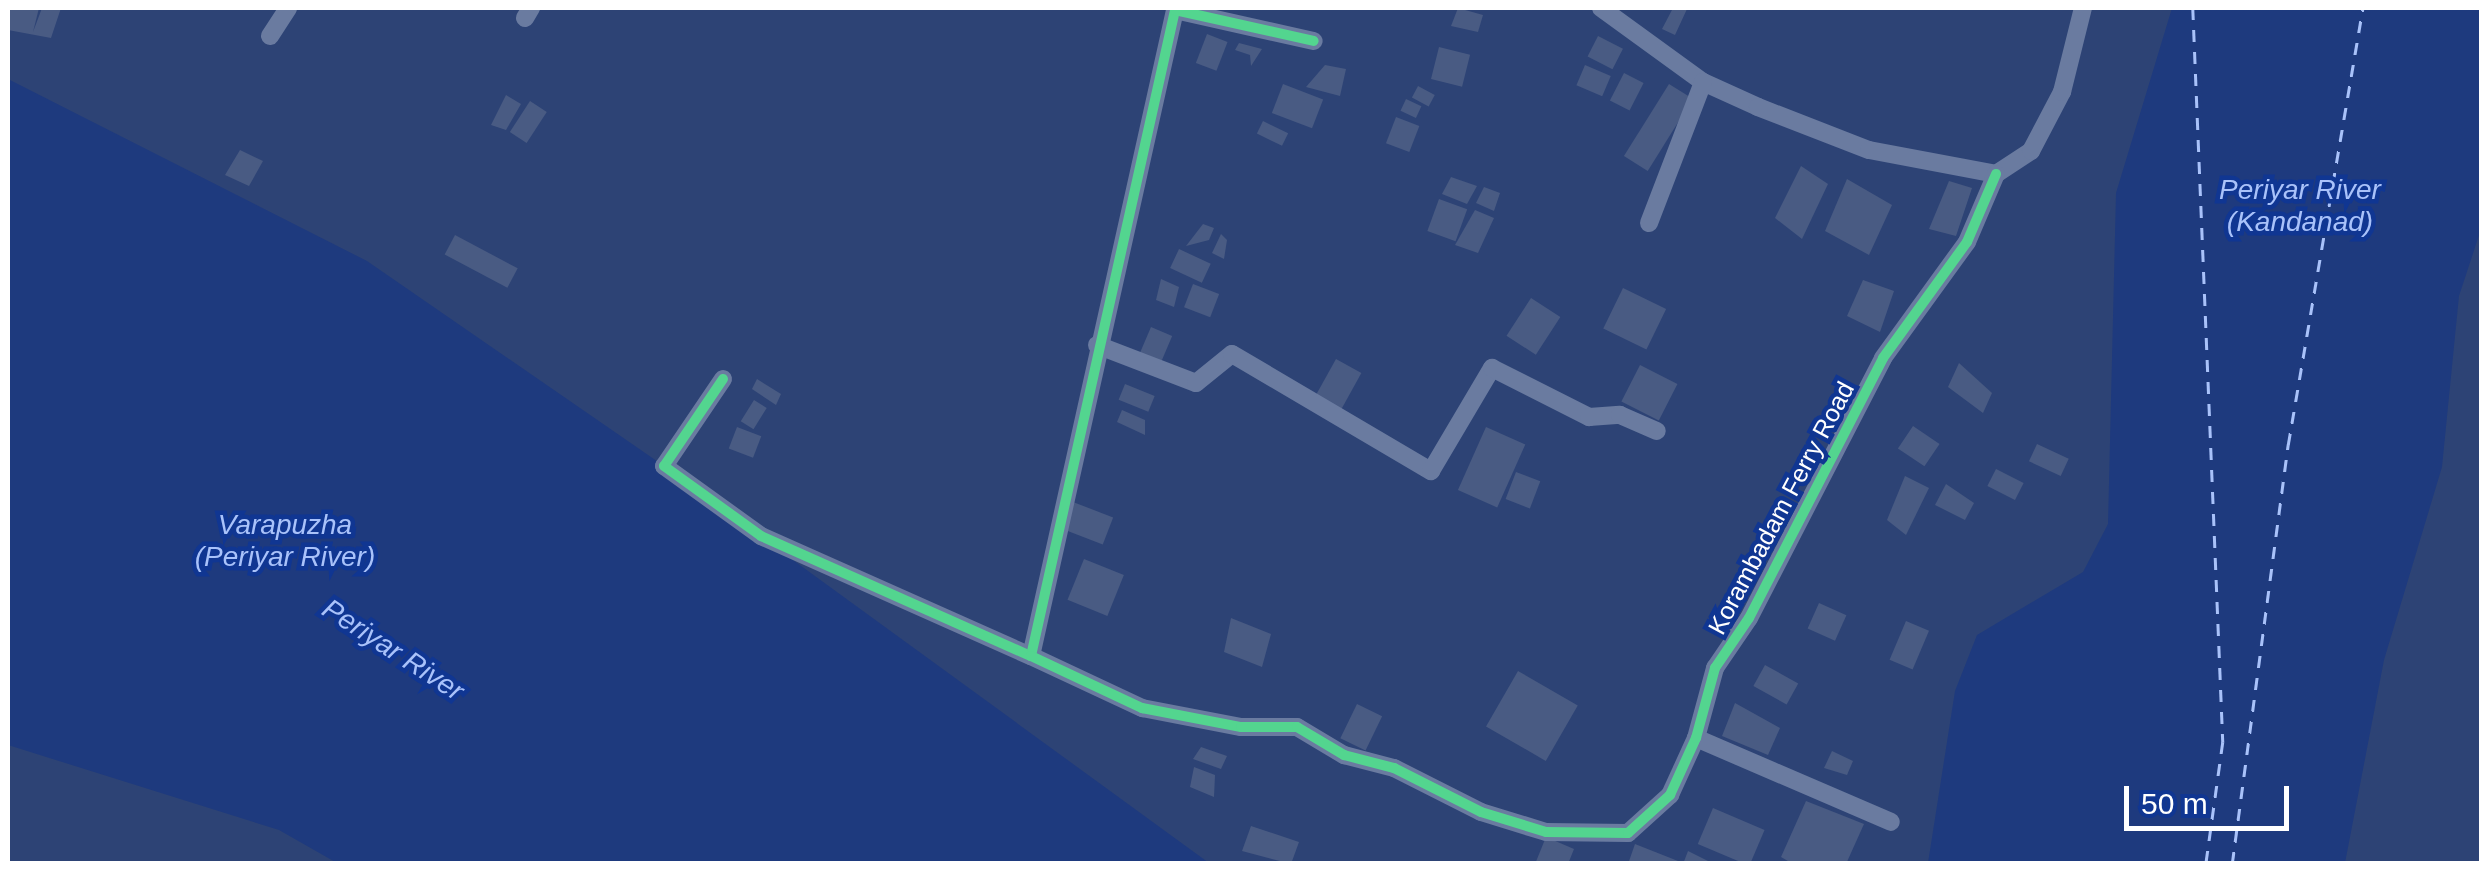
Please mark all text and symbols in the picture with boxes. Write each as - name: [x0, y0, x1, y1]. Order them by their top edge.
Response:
- water label: Periyar River (Kandanad): [2219, 173, 2381, 239]
- street label: Korambadam Ferry Road: [1702, 376, 1860, 640]
- water label: Varapuzha (Periyar River): [195, 508, 375, 574]
- water label: Periyar River: [316, 592, 470, 708]
- scale bar: [2129, 766, 2294, 828]
- text: 50 m: [2141, 787, 2208, 820]

